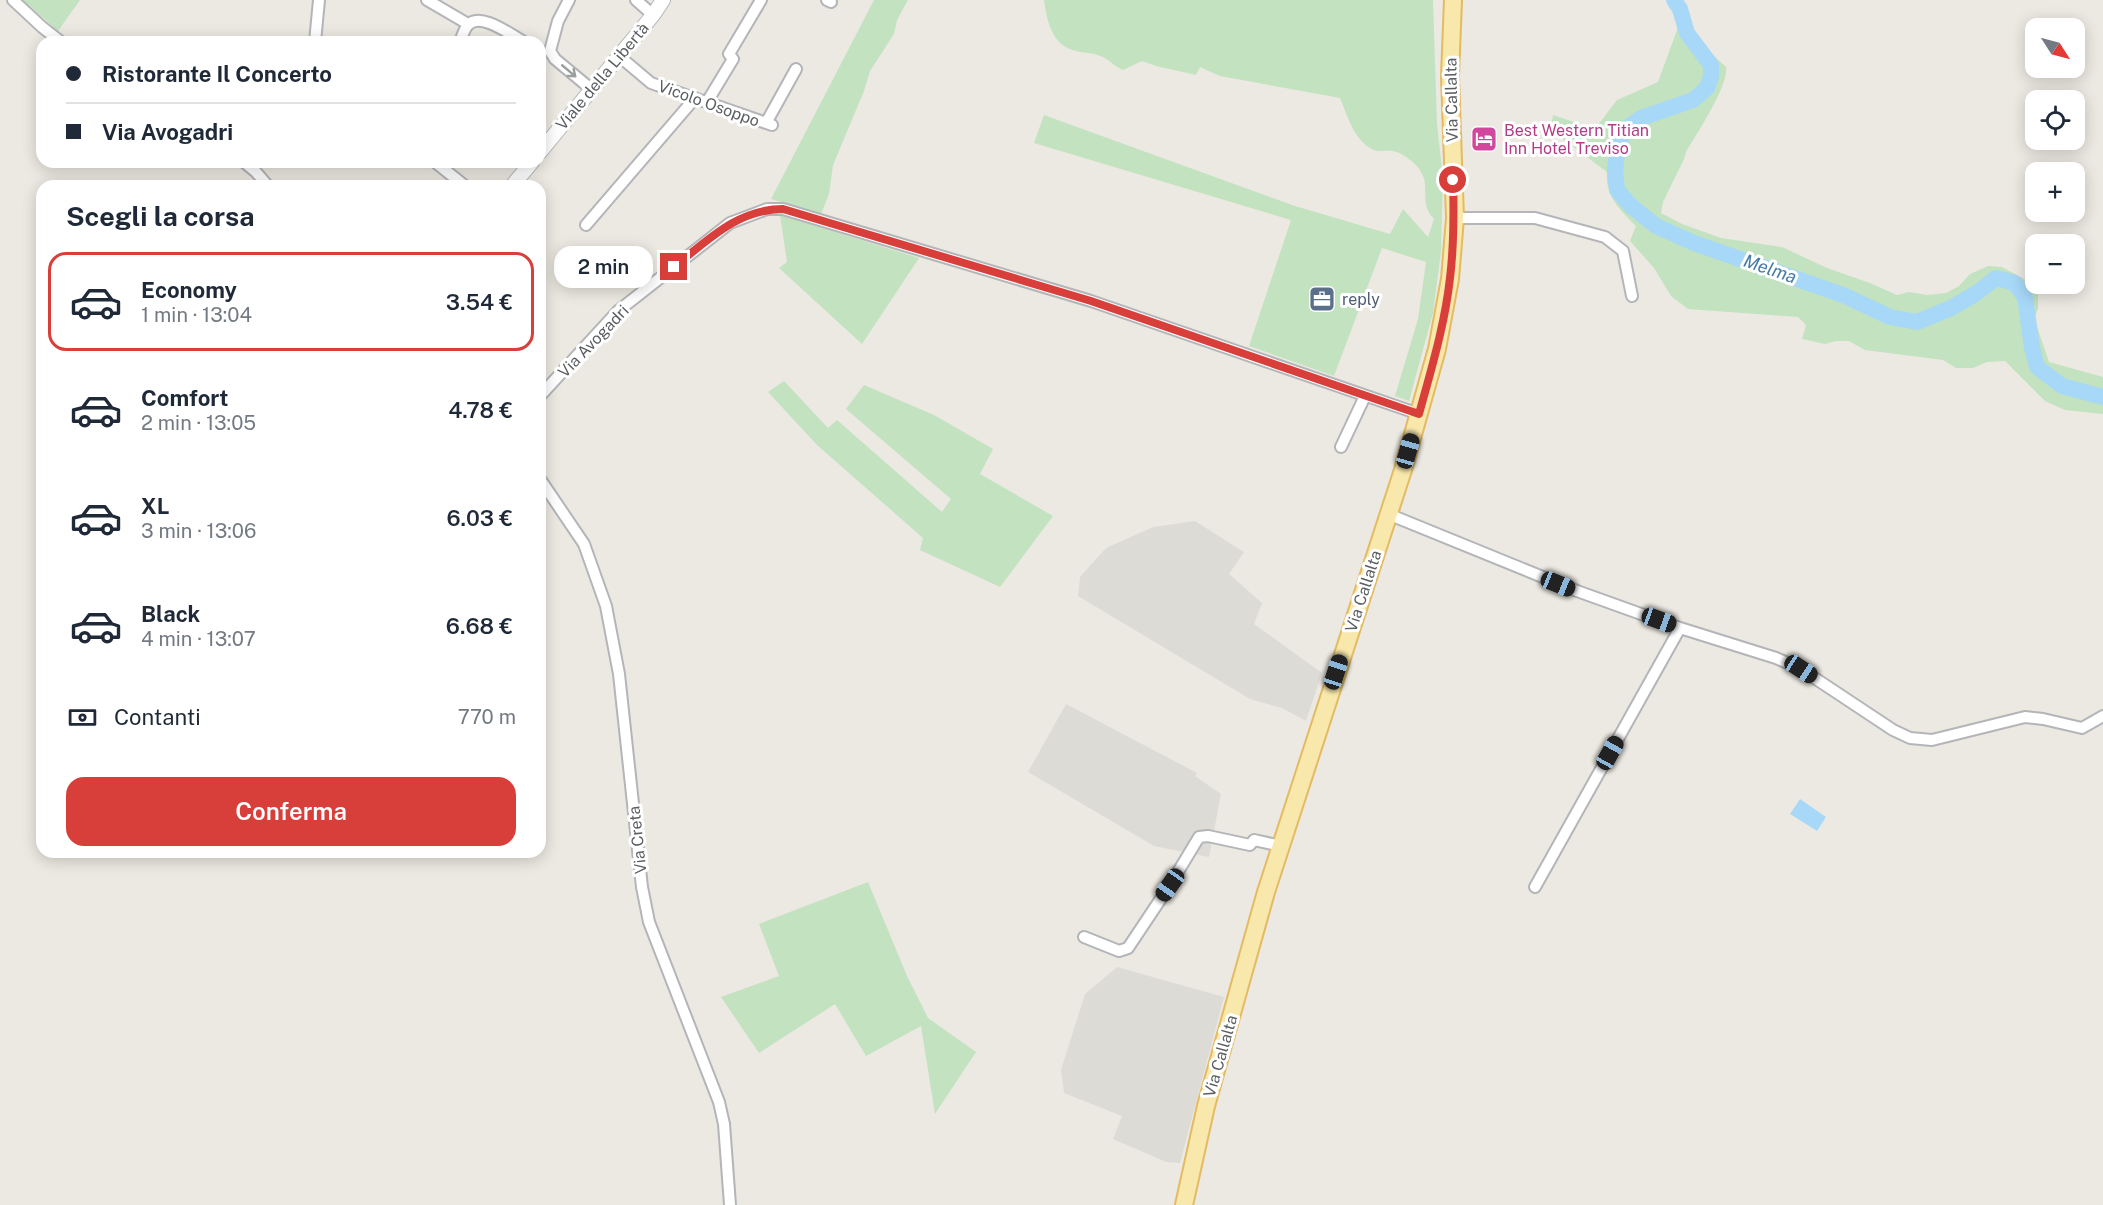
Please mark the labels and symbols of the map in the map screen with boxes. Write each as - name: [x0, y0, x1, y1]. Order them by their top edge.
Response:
- north arrow: [2025, 18, 2085, 78]
- street label: Viale della Libertà: [552, 19, 653, 134]
- street label: Via Callalta: [1441, 57, 1462, 143]
- one-way arrow: [561, 64, 576, 78]
- street label: Vicolo Osoppo: [655, 76, 762, 131]
- place label: Best Western Titian Inn Hotel Treviso: [1504, 121, 1649, 158]
- hotel icon: Best Western Titian Inn Hotel Treviso: [1469, 124, 1499, 154]
- route start: [1439, 166, 1466, 193]
- callout: 2 min: [554, 246, 653, 288]
- water label: Melma: [1741, 250, 1799, 287]
- route end: [660, 253, 687, 280]
- office icon: reply: [1307, 284, 1337, 314]
- place label: reply: [1342, 290, 1380, 309]
- street label: Via Avogadri: [554, 301, 633, 381]
- car: [1394, 431, 1422, 471]
- street label: Via Callalta: [1341, 548, 1386, 634]
- car: [1538, 569, 1578, 599]
- car: [1639, 605, 1679, 635]
- car: [1322, 652, 1350, 692]
- car: [1781, 652, 1821, 686]
- car: [1593, 733, 1627, 773]
- street label: Via Creta: [624, 805, 651, 875]
- car: [1152, 865, 1188, 905]
- street label: Via Callalta: [1200, 1013, 1241, 1099]

